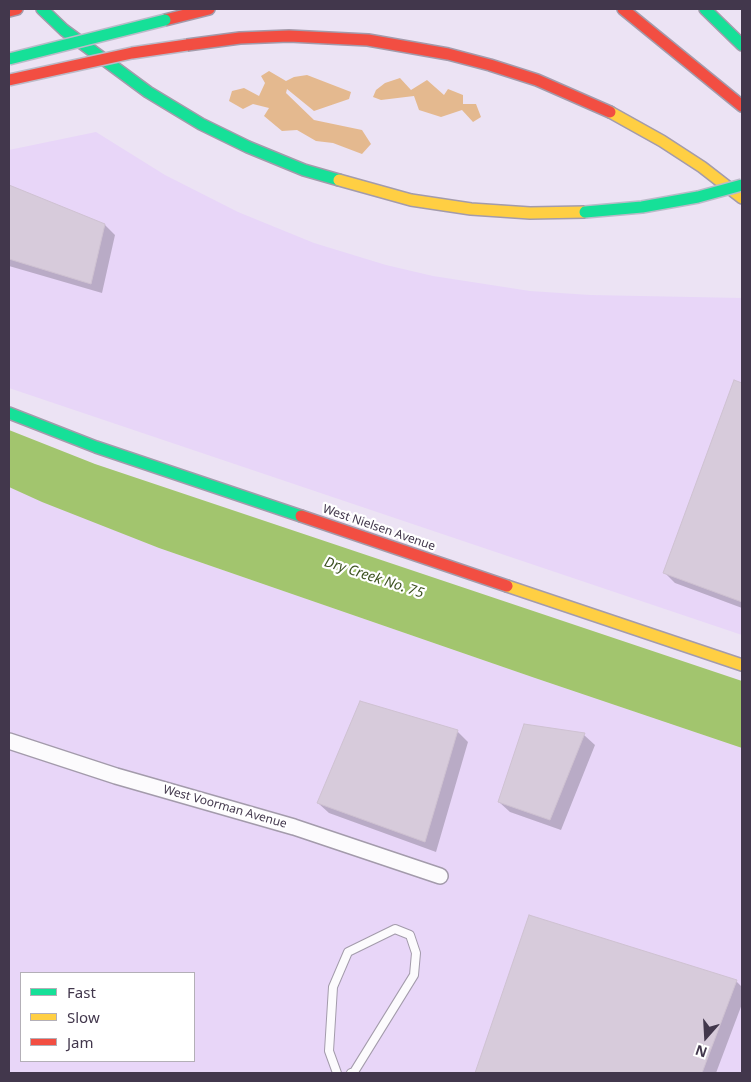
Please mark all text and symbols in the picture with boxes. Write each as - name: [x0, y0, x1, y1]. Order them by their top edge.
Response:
- street label: West Nielsen Avenue: [321, 502, 437, 554]
- water label: Dry Creek No. 75: [322, 554, 426, 602]
- street label: West Voorman Avenue: [162, 782, 288, 832]
- legend: [20, 972, 195, 1062]
- text: Fast: [67, 982, 96, 1002]
- text: Slow: [67, 1007, 100, 1027]
- north arrow: [681, 1012, 731, 1062]
- text: Jam: [67, 1032, 94, 1052]
- text: N: [692, 1041, 709, 1062]

